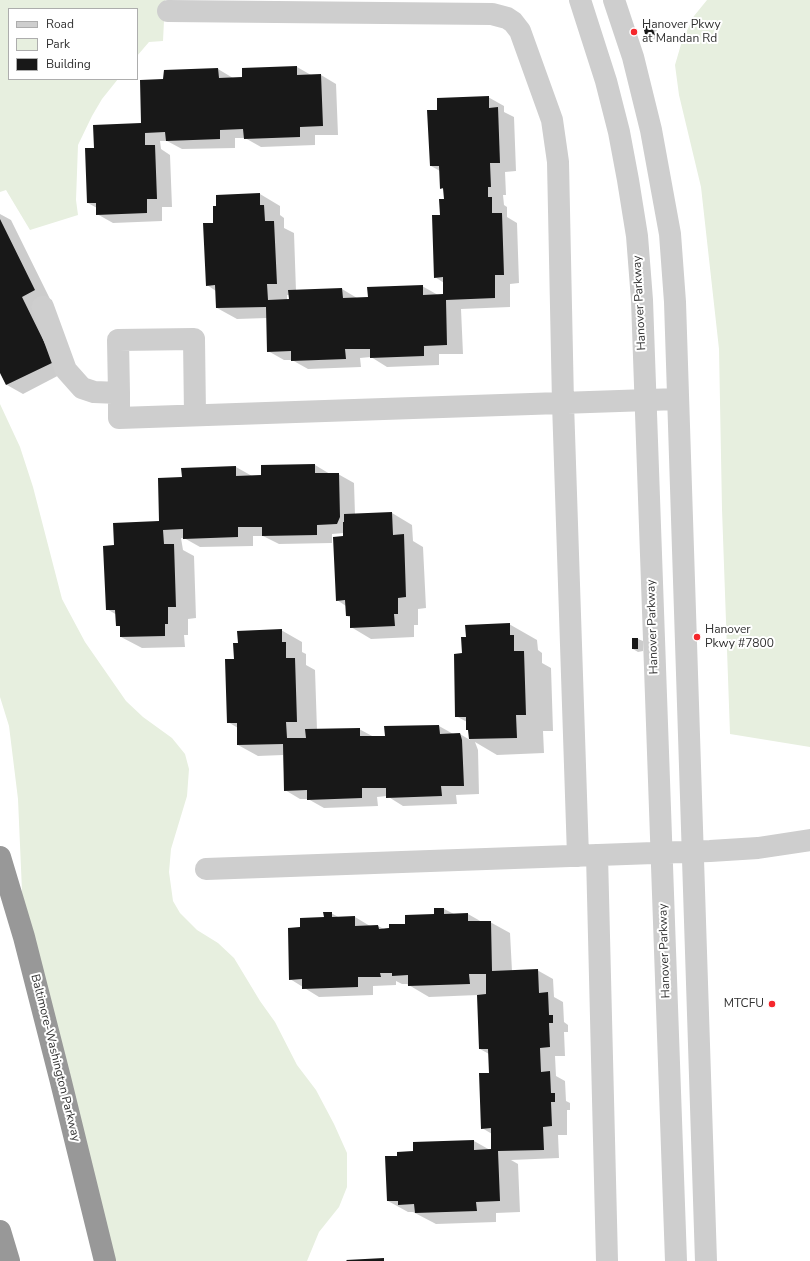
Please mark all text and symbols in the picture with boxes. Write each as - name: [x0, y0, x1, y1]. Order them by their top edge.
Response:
- legend: [8, 8, 138, 80]
- text: Road: [46, 16, 74, 32]
- place label: Hanover Pkwy at Mandan Rd: [642, 18, 721, 46]
- marker: Hanover Pkwy at Mandan Rd: [629, 27, 639, 37]
- text: Park: [46, 36, 70, 52]
- text: Building: [46, 56, 91, 72]
- street label: Hanover Parkway: [630, 255, 650, 351]
- street label: Hanover Parkway: [644, 579, 662, 675]
- place label: Hanover Pkwy #7800: [705, 623, 774, 651]
- marker: Hanover Pkwy #7800: [692, 632, 702, 642]
- street label: Hanover Parkway: [656, 903, 674, 999]
- street label: Baltimore-Washington Parkway: [27, 973, 83, 1143]
- place label: MTCFU: [724, 997, 764, 1011]
- marker: MTCFU: [767, 999, 777, 1009]

